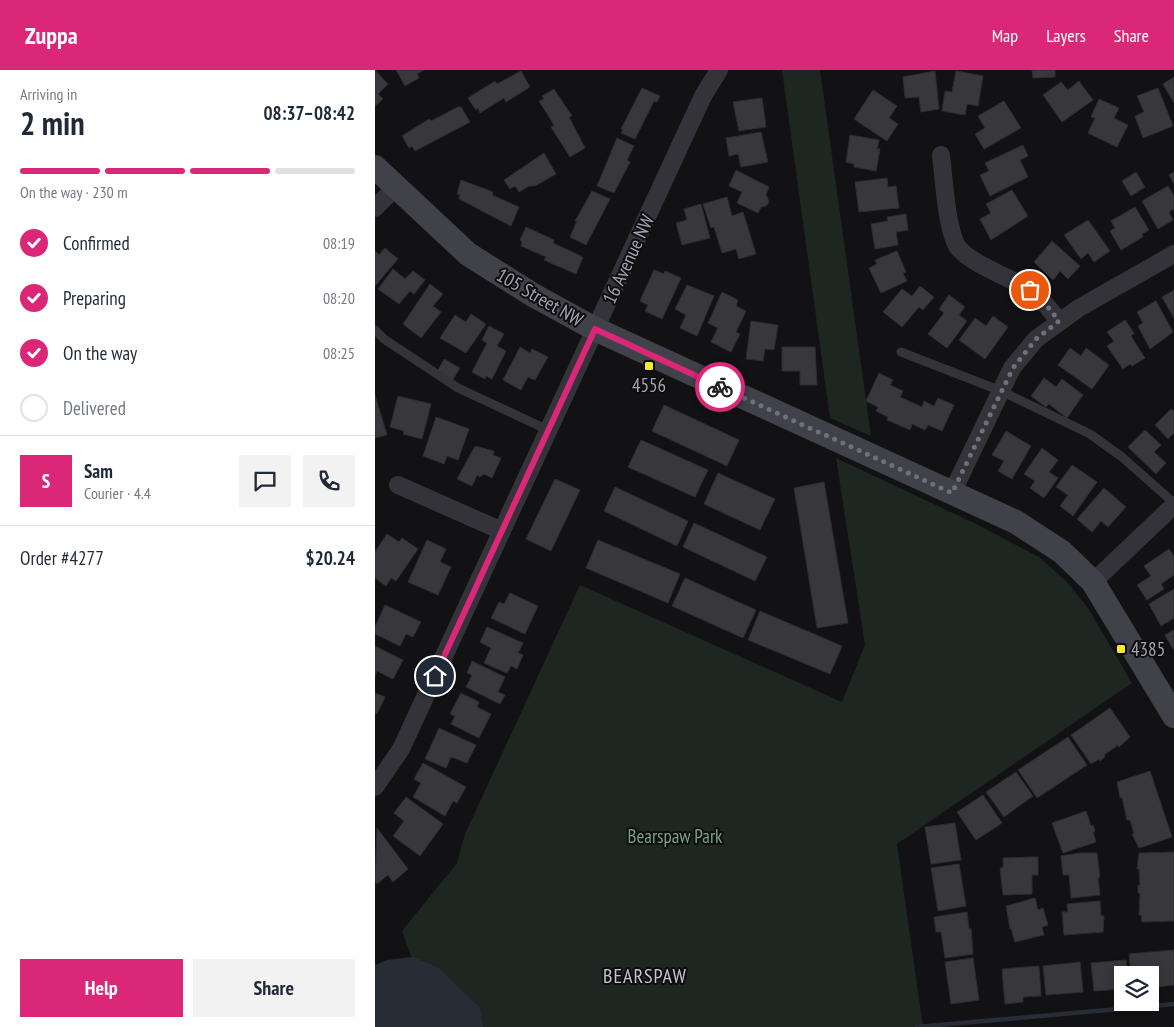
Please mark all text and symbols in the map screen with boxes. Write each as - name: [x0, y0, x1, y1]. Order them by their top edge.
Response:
- text: Zuppa: [25, 20, 78, 51]
- text: Map: [992, 24, 1018, 47]
- text: Layers: [1046, 24, 1086, 47]
- text: Share: [1114, 24, 1149, 47]
- text: Arriving in: [20, 84, 77, 104]
- text: 08:37–08:42: [263, 101, 355, 125]
- text: 2 min: [20, 102, 85, 144]
- text: On the way · 230 m: [20, 182, 128, 202]
- street label: 16 Avenue NW: [597, 210, 659, 307]
- icon: check: [20, 229, 48, 257]
- text: Confirmed: [63, 231, 130, 255]
- text: 08:19: [323, 233, 355, 253]
- street label: 105 Street NW: [492, 263, 588, 332]
- pin: [1009, 269, 1051, 311]
- icon: bag: [1016, 276, 1044, 304]
- icon: check: [20, 284, 48, 312]
- text: Preparing: [63, 286, 126, 310]
- text: 08:20: [323, 288, 355, 308]
- icon: check: [20, 339, 48, 367]
- text: On the way: [63, 341, 137, 365]
- text: 08:25: [323, 343, 355, 363]
- marker: 4556: [643, 360, 655, 372]
- courier: [695, 362, 745, 412]
- place label: 4556: [632, 373, 666, 397]
- icon: bike: [706, 373, 734, 401]
- text: Delivered: [63, 396, 126, 420]
- button: chat: [239, 455, 291, 507]
- button: phone: [303, 455, 355, 507]
- text: Sam: [84, 459, 113, 483]
- text: S: [42, 469, 50, 493]
- text: Courier · 4.4: [84, 483, 151, 503]
- text: Order #4277: [20, 546, 104, 570]
- text: $20.24: [306, 546, 355, 570]
- place label: 4385: [1131, 637, 1165, 661]
- marker: 4385: [1115, 643, 1127, 655]
- pin: [414, 655, 456, 697]
- icon: home: [421, 662, 449, 690]
- park label: Bearspaw Park: [627, 824, 723, 848]
- button: Help: [20, 959, 183, 1017]
- button: Share: [193, 959, 355, 1017]
- district label: BEARSPAW: [603, 963, 687, 989]
- map controls: [1114, 966, 1159, 1011]
- button: layers: [1114, 966, 1159, 1011]

